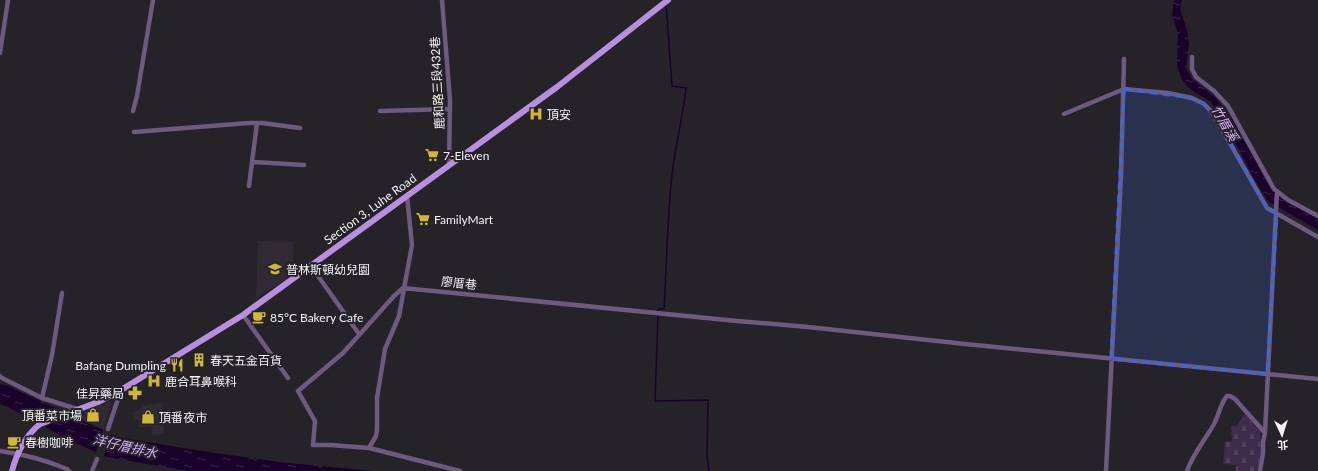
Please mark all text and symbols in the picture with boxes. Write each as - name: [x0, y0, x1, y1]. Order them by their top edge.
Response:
- street label: 鹿和路三段432巷: [427, 36, 447, 130]
- water label: 竹厝溪: [1208, 102, 1243, 146]
- hospital icon: 頂安: [528, 106, 544, 122]
- place label: 頂安: [547, 107, 571, 122]
- supermarket icon: 7-Eleven: [424, 147, 440, 163]
- place label: 7-Eleven: [443, 148, 489, 163]
- street label: Section 3, Luhe Road: [321, 170, 419, 248]
- supermarket icon: FamilyMart: [415, 211, 431, 227]
- place label: FamilyMart: [434, 212, 494, 227]
- school or university icon: 普林斯頓幼兒園: [267, 261, 283, 277]
- place label: 普林斯頓幼兒園: [286, 262, 370, 277]
- street label: 廖厝巷: [440, 274, 478, 292]
- cafe icon: 85°C Bakery Cafe: [251, 309, 267, 325]
- place label: 85°C Bakery Cafe: [270, 310, 363, 325]
- building icon: 春天五金百貨: [191, 352, 207, 368]
- place label: 春天五金百貨: [210, 353, 282, 368]
- restaurant icon: Bafang Dumpling: [169, 357, 185, 373]
- place label: Bafang Dumpling: [75, 358, 166, 373]
- hospital icon: 鹿合耳鼻喉科: [146, 373, 162, 389]
- place label: 鹿合耳鼻喉科: [165, 374, 237, 389]
- pharmacy icon: 佳昇藥局: [127, 385, 143, 401]
- place label: 佳昇藥局: [76, 386, 124, 401]
- shop icon: 頂番菜市場: [85, 407, 101, 423]
- place label: 頂番菜市場: [22, 408, 82, 423]
- shop icon: 頂番夜市: [140, 409, 156, 425]
- place label: 頂番夜市: [159, 410, 207, 425]
- north arrow: [1262, 415, 1302, 455]
- water label: 洋仔厝排水: [92, 431, 159, 461]
- cafe icon: 春樹咖啡: [6, 434, 22, 450]
- place label: 春樹咖啡: [25, 435, 73, 450]
- text: 北: [1277, 439, 1289, 452]

